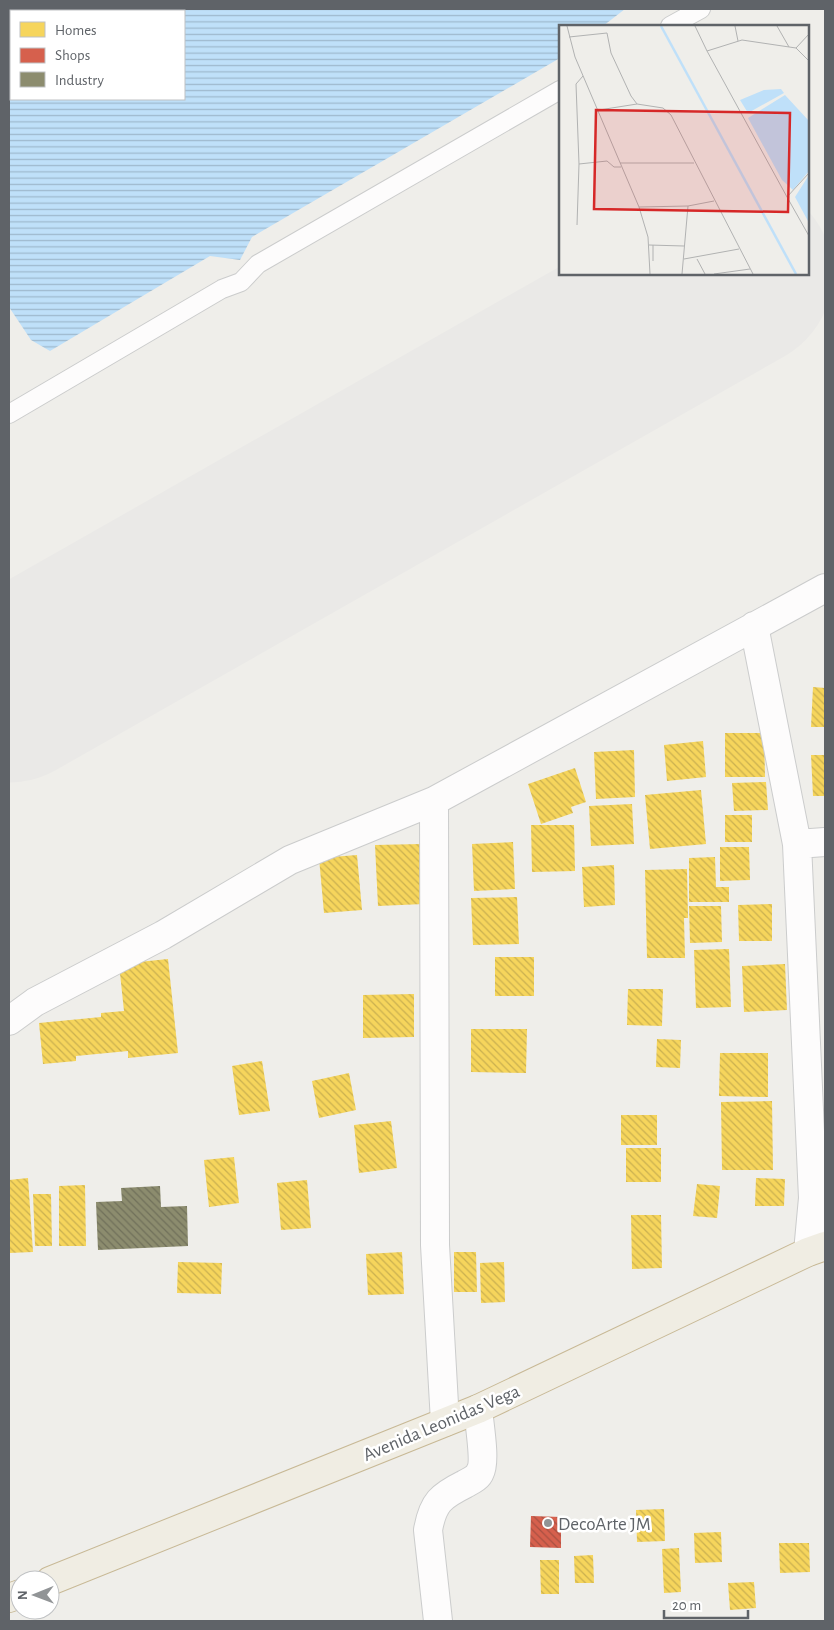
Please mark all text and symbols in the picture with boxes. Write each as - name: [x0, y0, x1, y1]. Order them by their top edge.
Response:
- legend: [10, 10, 185, 100]
- text: Homes: [55, 23, 97, 38]
- inset map: [559, 25, 809, 275]
- text: Shops: [55, 48, 90, 63]
- text: Industry: [55, 73, 104, 88]
- street label: Avenida Leonidas Vega: [360, 1382, 523, 1465]
- place label: DecoArte JM: [558, 1515, 651, 1534]
- marker: DecoArte JM: [542, 1517, 554, 1529]
- north arrow: [10, 1570, 60, 1620]
- scale bar: [664, 1588, 748, 1620]
- text: N: [16, 1590, 30, 1600]
- text: 20 m: [672, 1598, 701, 1613]

